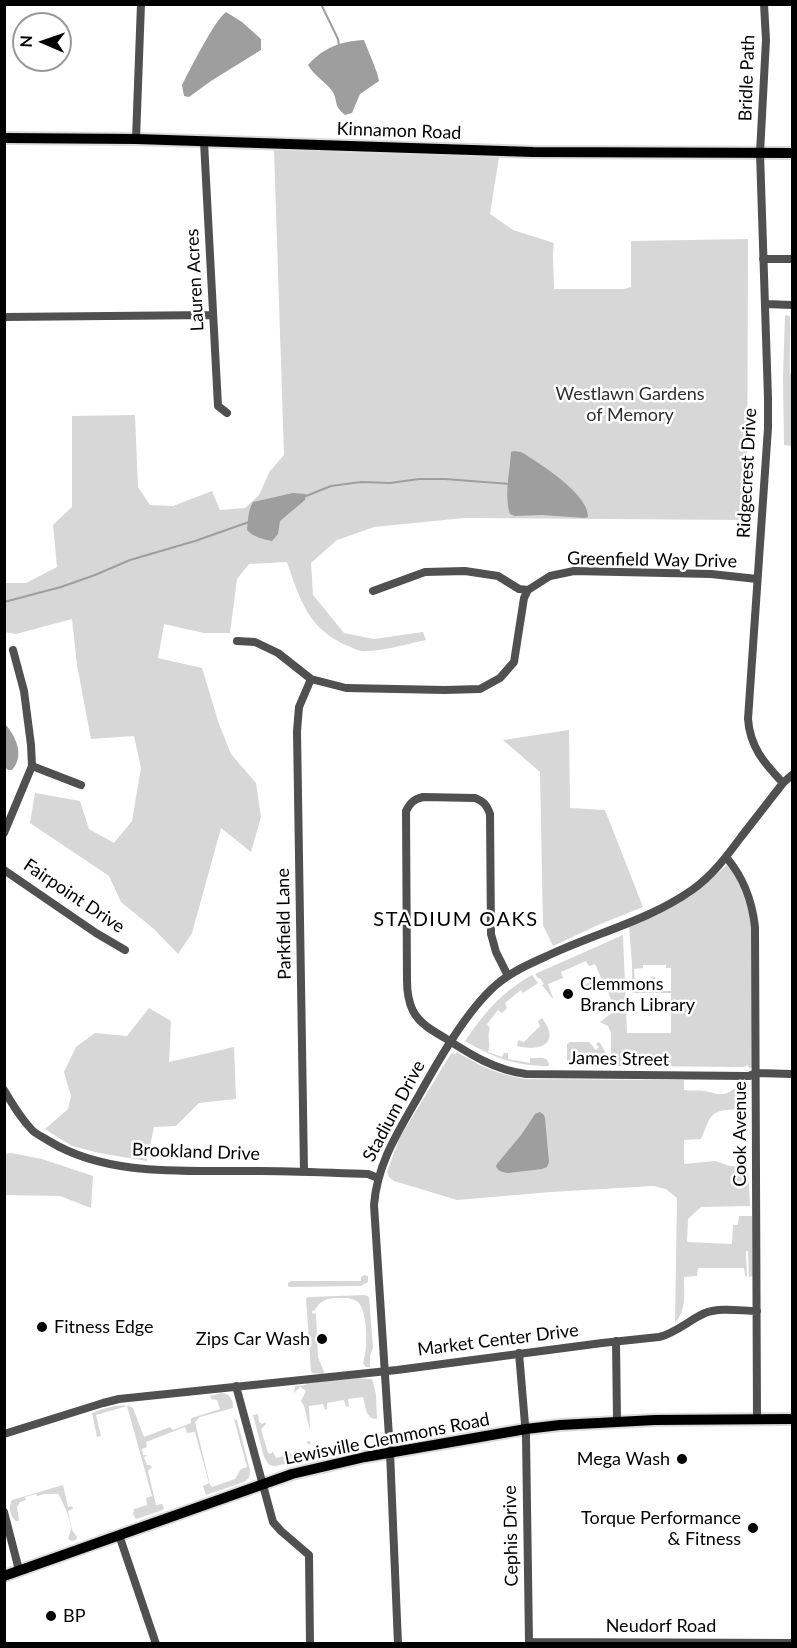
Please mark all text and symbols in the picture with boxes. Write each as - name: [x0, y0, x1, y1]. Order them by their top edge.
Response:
- north arrow: [12, 12, 72, 72]
- street label: Bridle Path: [735, 34, 759, 122]
- text: N: [16, 35, 35, 48]
- street label: Kinnamon Road: [336, 118, 462, 144]
- street label: Lauren Acres: [182, 228, 208, 332]
- park label: Westlawn Gardens of Memory: [556, 383, 704, 426]
- street label: Ridgecrest Drive: [733, 407, 761, 539]
- street label: Greenfield Way Drive: [567, 548, 737, 572]
- street label: Fairpoint Drive: [19, 854, 129, 938]
- street label: Parkfield Lane: [272, 868, 296, 980]
- district label: STADIUM OAKS: [373, 908, 539, 932]
- place label: Clemmons Branch Library: [580, 973, 695, 1016]
- marker: Clemmons Branch Library: [561, 987, 575, 1001]
- street label: James Street: [569, 1047, 669, 1071]
- street label: Stadium Drive: [358, 1057, 430, 1165]
- street label: Cook Avenue: [729, 1081, 751, 1187]
- street label: Brookland Drive: [132, 1139, 260, 1165]
- place label: Fitness Edge: [54, 1316, 153, 1338]
- street label: Market Center Drive: [416, 1319, 580, 1361]
- marker: Fitness Edge: [35, 1320, 49, 1334]
- place label: Zips Car Wash: [196, 1328, 310, 1350]
- marker: Zips Car Wash: [315, 1332, 329, 1346]
- street label: Lewisville Clemmons Road: [283, 1409, 491, 1469]
- place label: Mega Wash: [577, 1448, 670, 1470]
- marker: Mega Wash: [675, 1452, 689, 1466]
- street label: Cephis Drive: [499, 1485, 523, 1587]
- place label: Torque Performance & Fitness: [581, 1507, 741, 1550]
- marker: Torque Performance & Fitness: [746, 1521, 760, 1535]
- place label: BP: [63, 1605, 85, 1627]
- marker: BP: [44, 1609, 58, 1623]
- street label: Neudorf Road: [606, 1615, 716, 1637]

